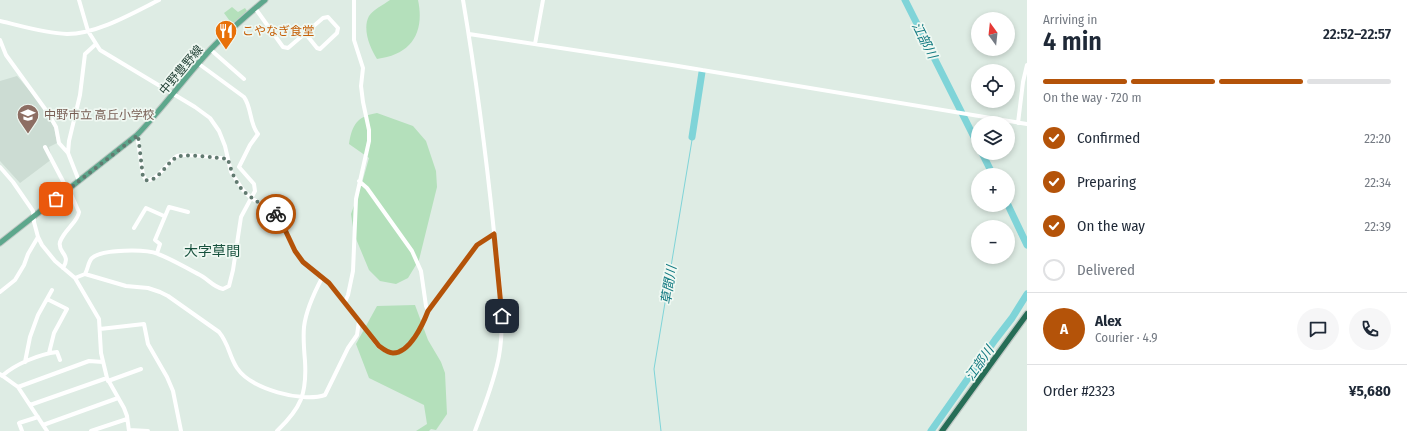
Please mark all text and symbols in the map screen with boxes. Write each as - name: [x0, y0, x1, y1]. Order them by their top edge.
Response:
- north arrow: [971, 12, 1015, 56]
- map controls: [971, 12, 1015, 264]
- text: Arriving in: [1043, 12, 1097, 27]
- restaurant icon: こやなぎ食堂: [213, 18, 239, 51]
- water label: 江部川: [909, 19, 941, 63]
- place label: こやなぎ食堂: [242, 24, 314, 38]
- text: 22:52–22:57: [1323, 25, 1391, 43]
- text: 4 min: [1043, 26, 1102, 57]
- street label: 中野豊野線: [156, 43, 206, 97]
- button: locate: [971, 64, 1015, 108]
- text: On the way · 720 m: [1043, 90, 1142, 105]
- school or university icon: 中野市立 高丘小学校: [15, 102, 41, 135]
- place label: 中野市立 高丘小学校: [44, 108, 155, 122]
- button: layers: [971, 116, 1015, 160]
- icon: check: [1043, 127, 1065, 149]
- text: Confirmed: [1077, 129, 1140, 147]
- text: 22:20: [1364, 131, 1391, 146]
- button: +: [971, 168, 1015, 212]
- icon: check: [1043, 171, 1065, 193]
- text: Preparing: [1077, 173, 1136, 191]
- text: 22:34: [1365, 175, 1391, 190]
- pin: [39, 182, 73, 216]
- icon: bag: [45, 188, 67, 210]
- courier: [256, 194, 296, 234]
- icon: bike: [265, 203, 287, 225]
- icon: check: [1043, 215, 1065, 237]
- text: On the way: [1077, 217, 1145, 235]
- text: 22:39: [1365, 219, 1391, 234]
- button: −: [971, 220, 1015, 264]
- district label: 大字草間: [184, 243, 240, 260]
- text: Delivered: [1077, 261, 1135, 279]
- water label: 草間川: [658, 263, 679, 306]
- pin: [485, 299, 519, 333]
- icon: home: [491, 305, 513, 327]
- button: chat: [1297, 308, 1339, 350]
- button: phone: [1349, 308, 1391, 350]
- text: Alex: [1095, 312, 1122, 330]
- text: A: [1060, 320, 1068, 338]
- text: Courier · 4.9: [1095, 330, 1158, 345]
- water label: 江部川: [962, 341, 998, 384]
- text: Order #2323: [1043, 382, 1115, 400]
- text: ¥5,680: [1349, 382, 1391, 400]

